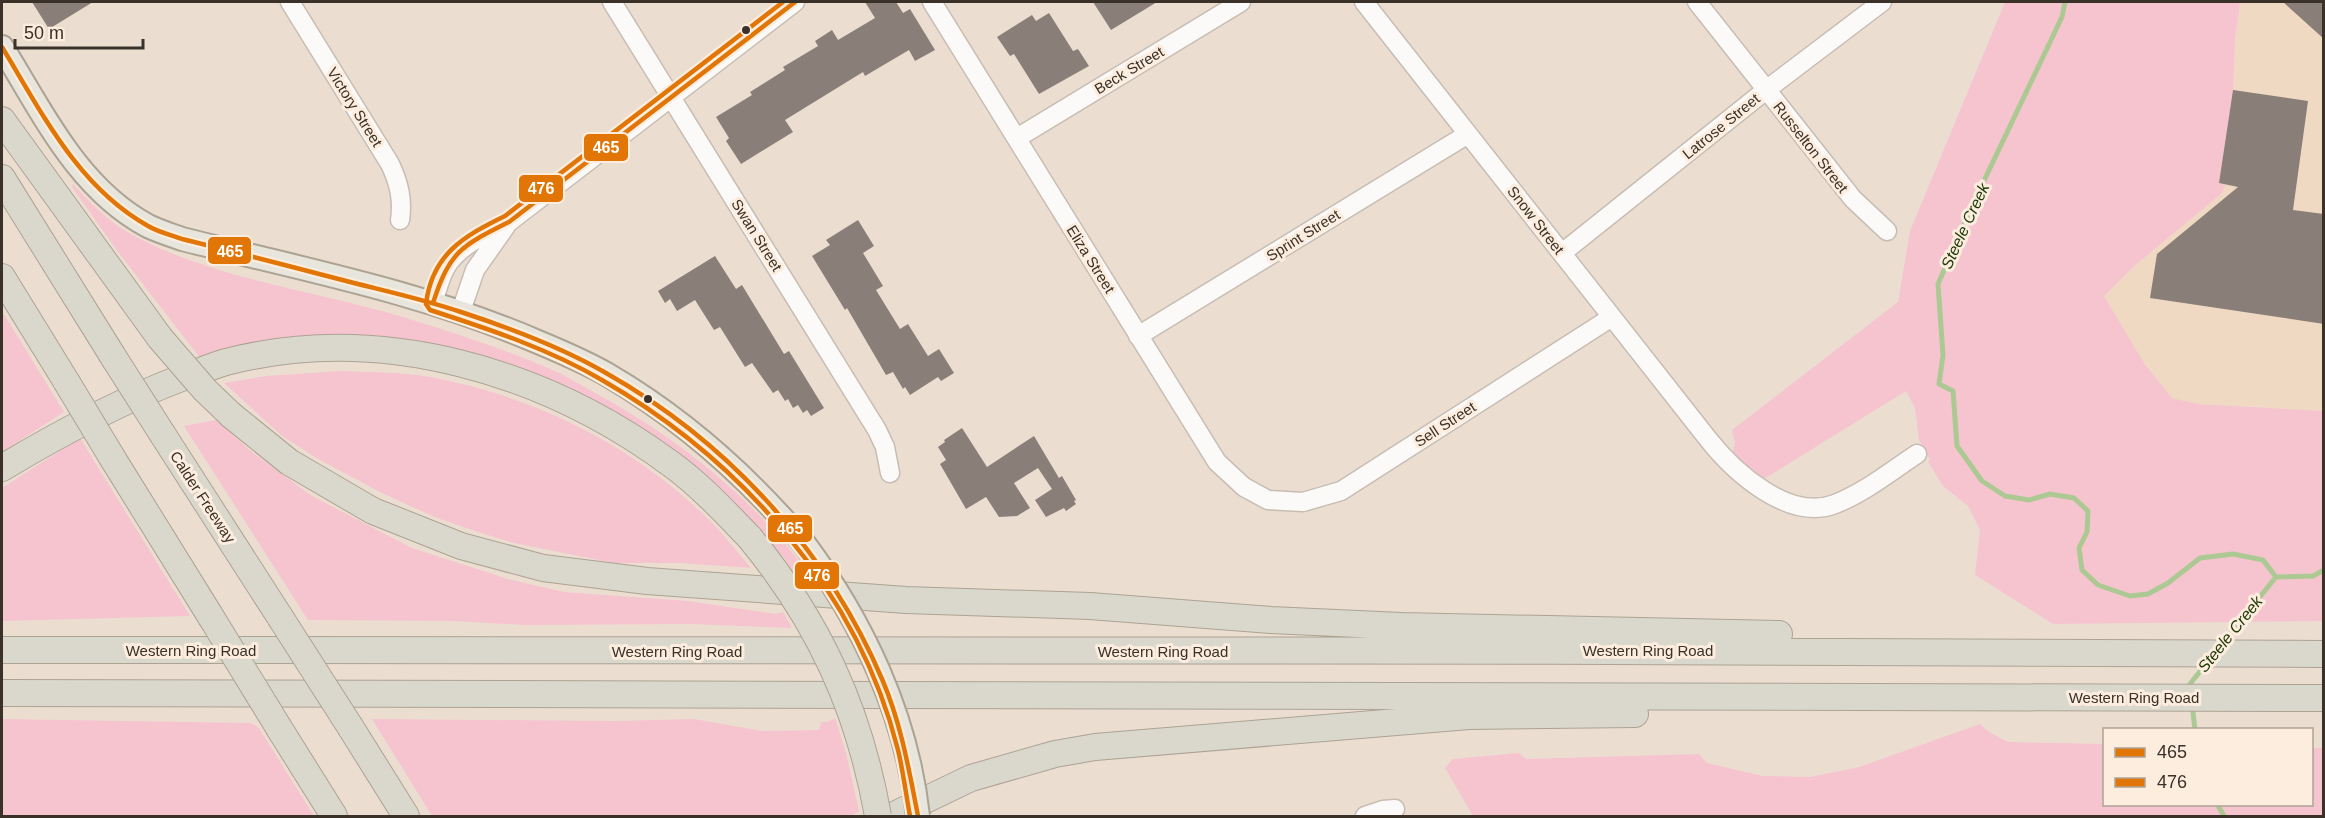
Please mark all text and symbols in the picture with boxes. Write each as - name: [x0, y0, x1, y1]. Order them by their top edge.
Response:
- scale bar: [15, 12, 142, 50]
- text: 50 m: [24, 23, 64, 43]
- unlabelled marker: [740, 24, 752, 36]
- street label: Beck Street: [1091, 42, 1167, 97]
- street label: Victory Street: [324, 64, 386, 150]
- street label: Latrose Street: [1679, 89, 1764, 162]
- street label: Russelton Street: [1770, 98, 1852, 197]
- line badge: 465: [583, 133, 629, 162]
- text: 465: [593, 139, 619, 156]
- line badge: 476: [518, 174, 564, 203]
- text: 476: [528, 180, 554, 197]
- water label: Steele Creek: [1938, 180, 1993, 272]
- street label: Snow Street: [1504, 183, 1568, 258]
- street label: Swan Street: [728, 196, 786, 275]
- street label: Sprint Street: [1263, 205, 1344, 264]
- street label: Eliza Street: [1063, 222, 1119, 297]
- line badge: 465: [207, 236, 252, 265]
- text: 465: [217, 243, 243, 260]
- unlabelled marker: [642, 393, 654, 405]
- street label: Sell Street: [1411, 398, 1479, 450]
- street label: Calder Freeway: [167, 448, 239, 546]
- line badge: 465: [767, 514, 813, 543]
- text: 465: [777, 520, 803, 537]
- line badge: 476: [794, 561, 840, 590]
- text: 476: [804, 567, 830, 584]
- water label: Steele Creek: [2194, 592, 2266, 675]
- street label: Western Ring Road: [126, 642, 256, 659]
- street label: Western Ring Road: [1583, 642, 1713, 659]
- street label: Western Ring Road: [612, 643, 742, 660]
- street label: Western Ring Road: [1098, 643, 1228, 660]
- street label: Western Ring Road: [2069, 689, 2199, 706]
- legend: [2103, 728, 2313, 806]
- text: 465: [2157, 742, 2187, 762]
- text: 476: [2157, 772, 2187, 792]

